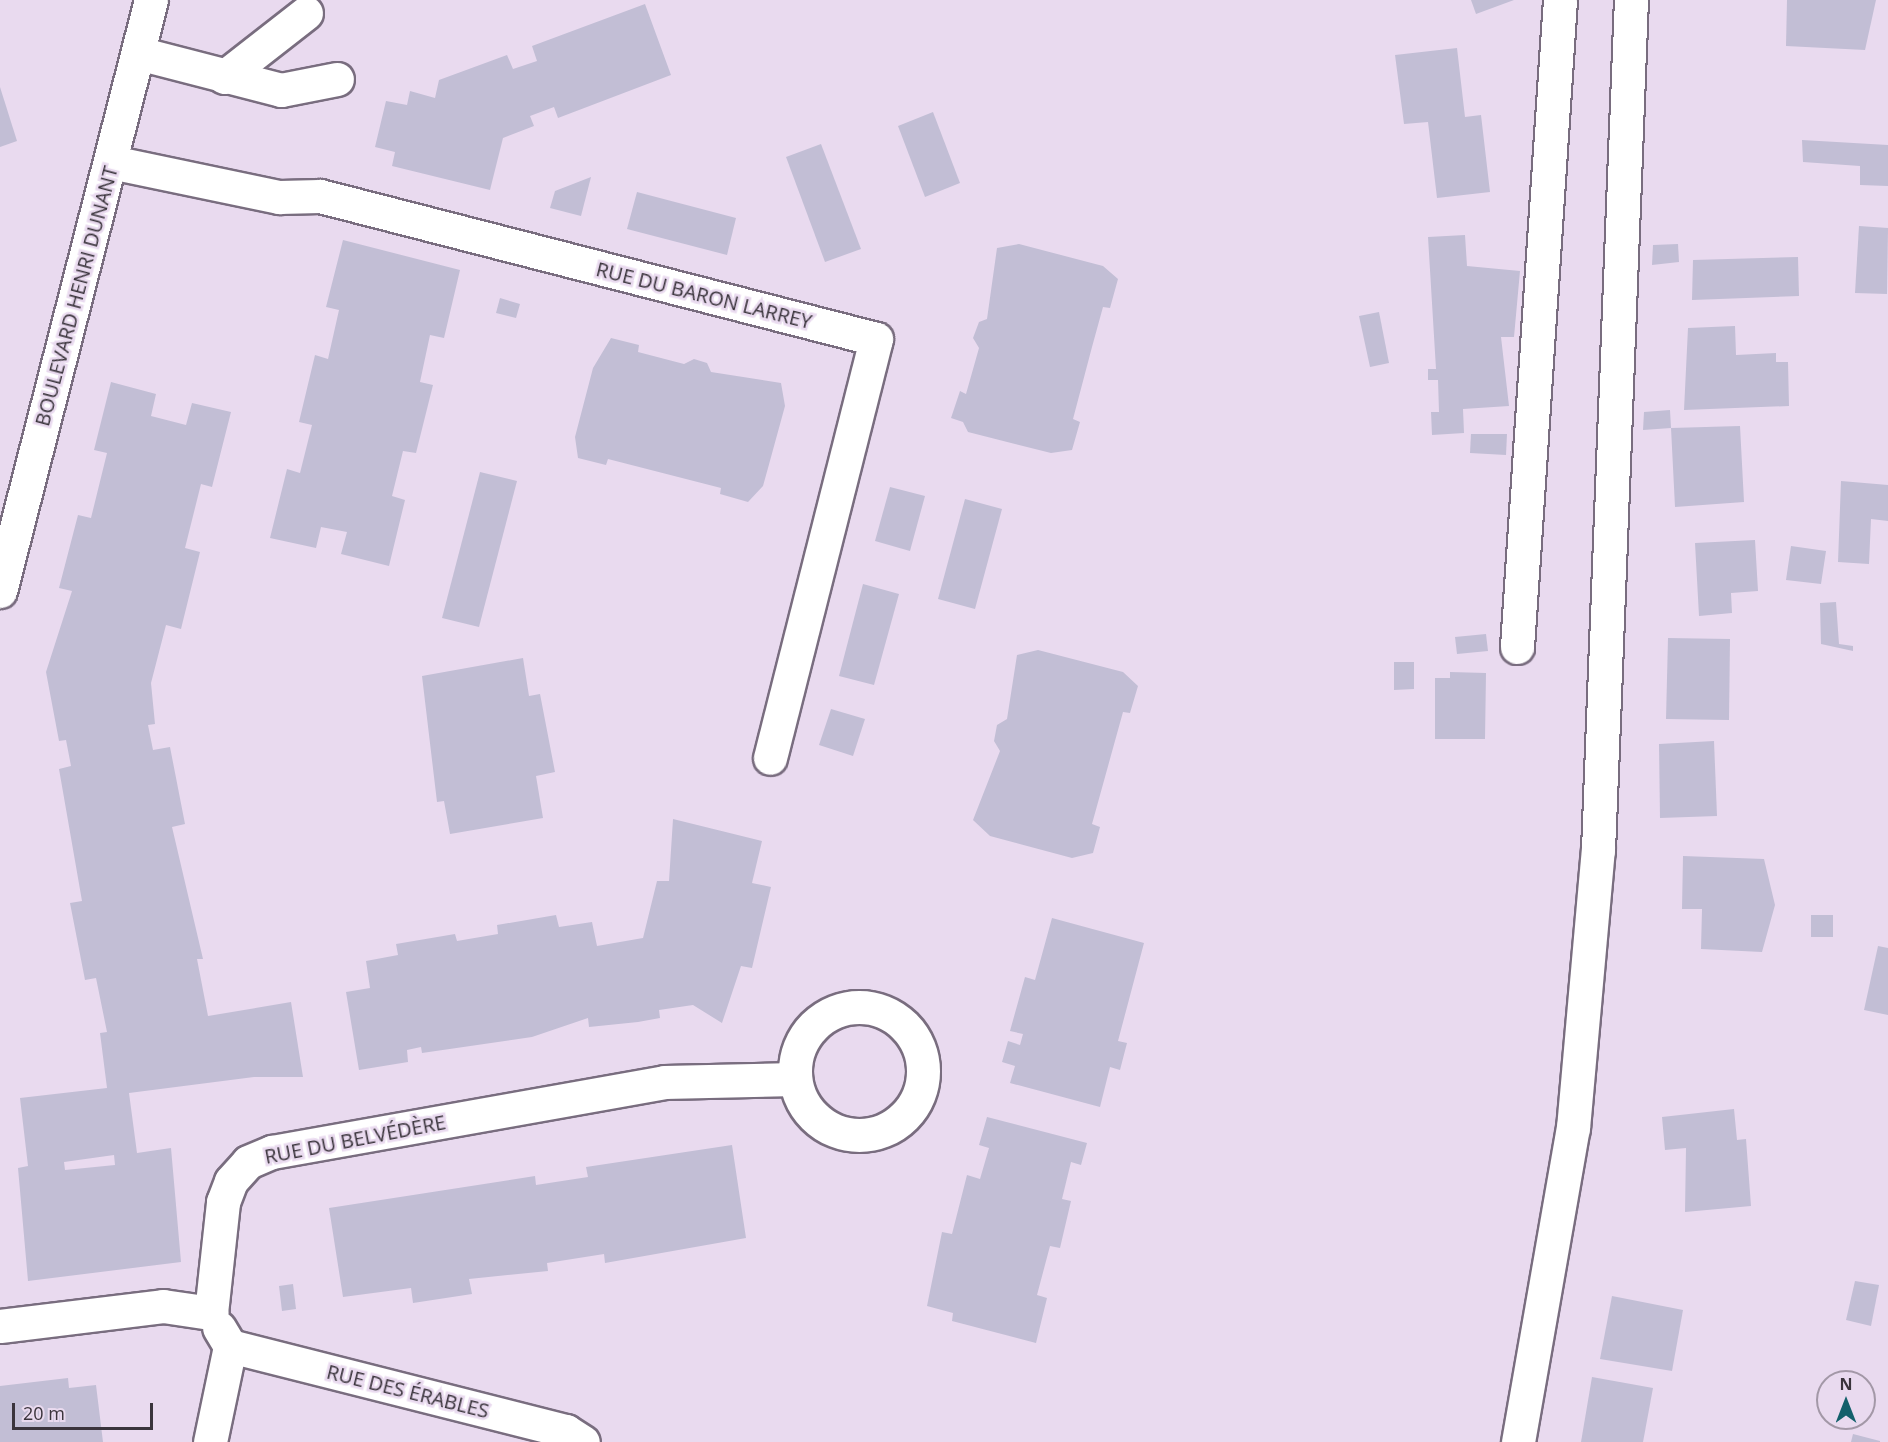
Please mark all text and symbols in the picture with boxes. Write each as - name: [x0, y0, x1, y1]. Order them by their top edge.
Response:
- street label: BOULEVARD HENRI DUNANT: [30, 163, 122, 429]
- street label: RUE DU BARON LARREY: [594, 257, 814, 333]
- street label: RUE DU BELVÉDÈRE: [262, 1110, 448, 1168]
- street label: RUE DES ÉRABLES: [324, 1359, 492, 1423]
- north arrow: [1816, 1370, 1876, 1430]
- text: N: [1839, 1373, 1853, 1395]
- scale bar: [15, 1391, 156, 1429]
- text: 20 m: [23, 1401, 65, 1425]

